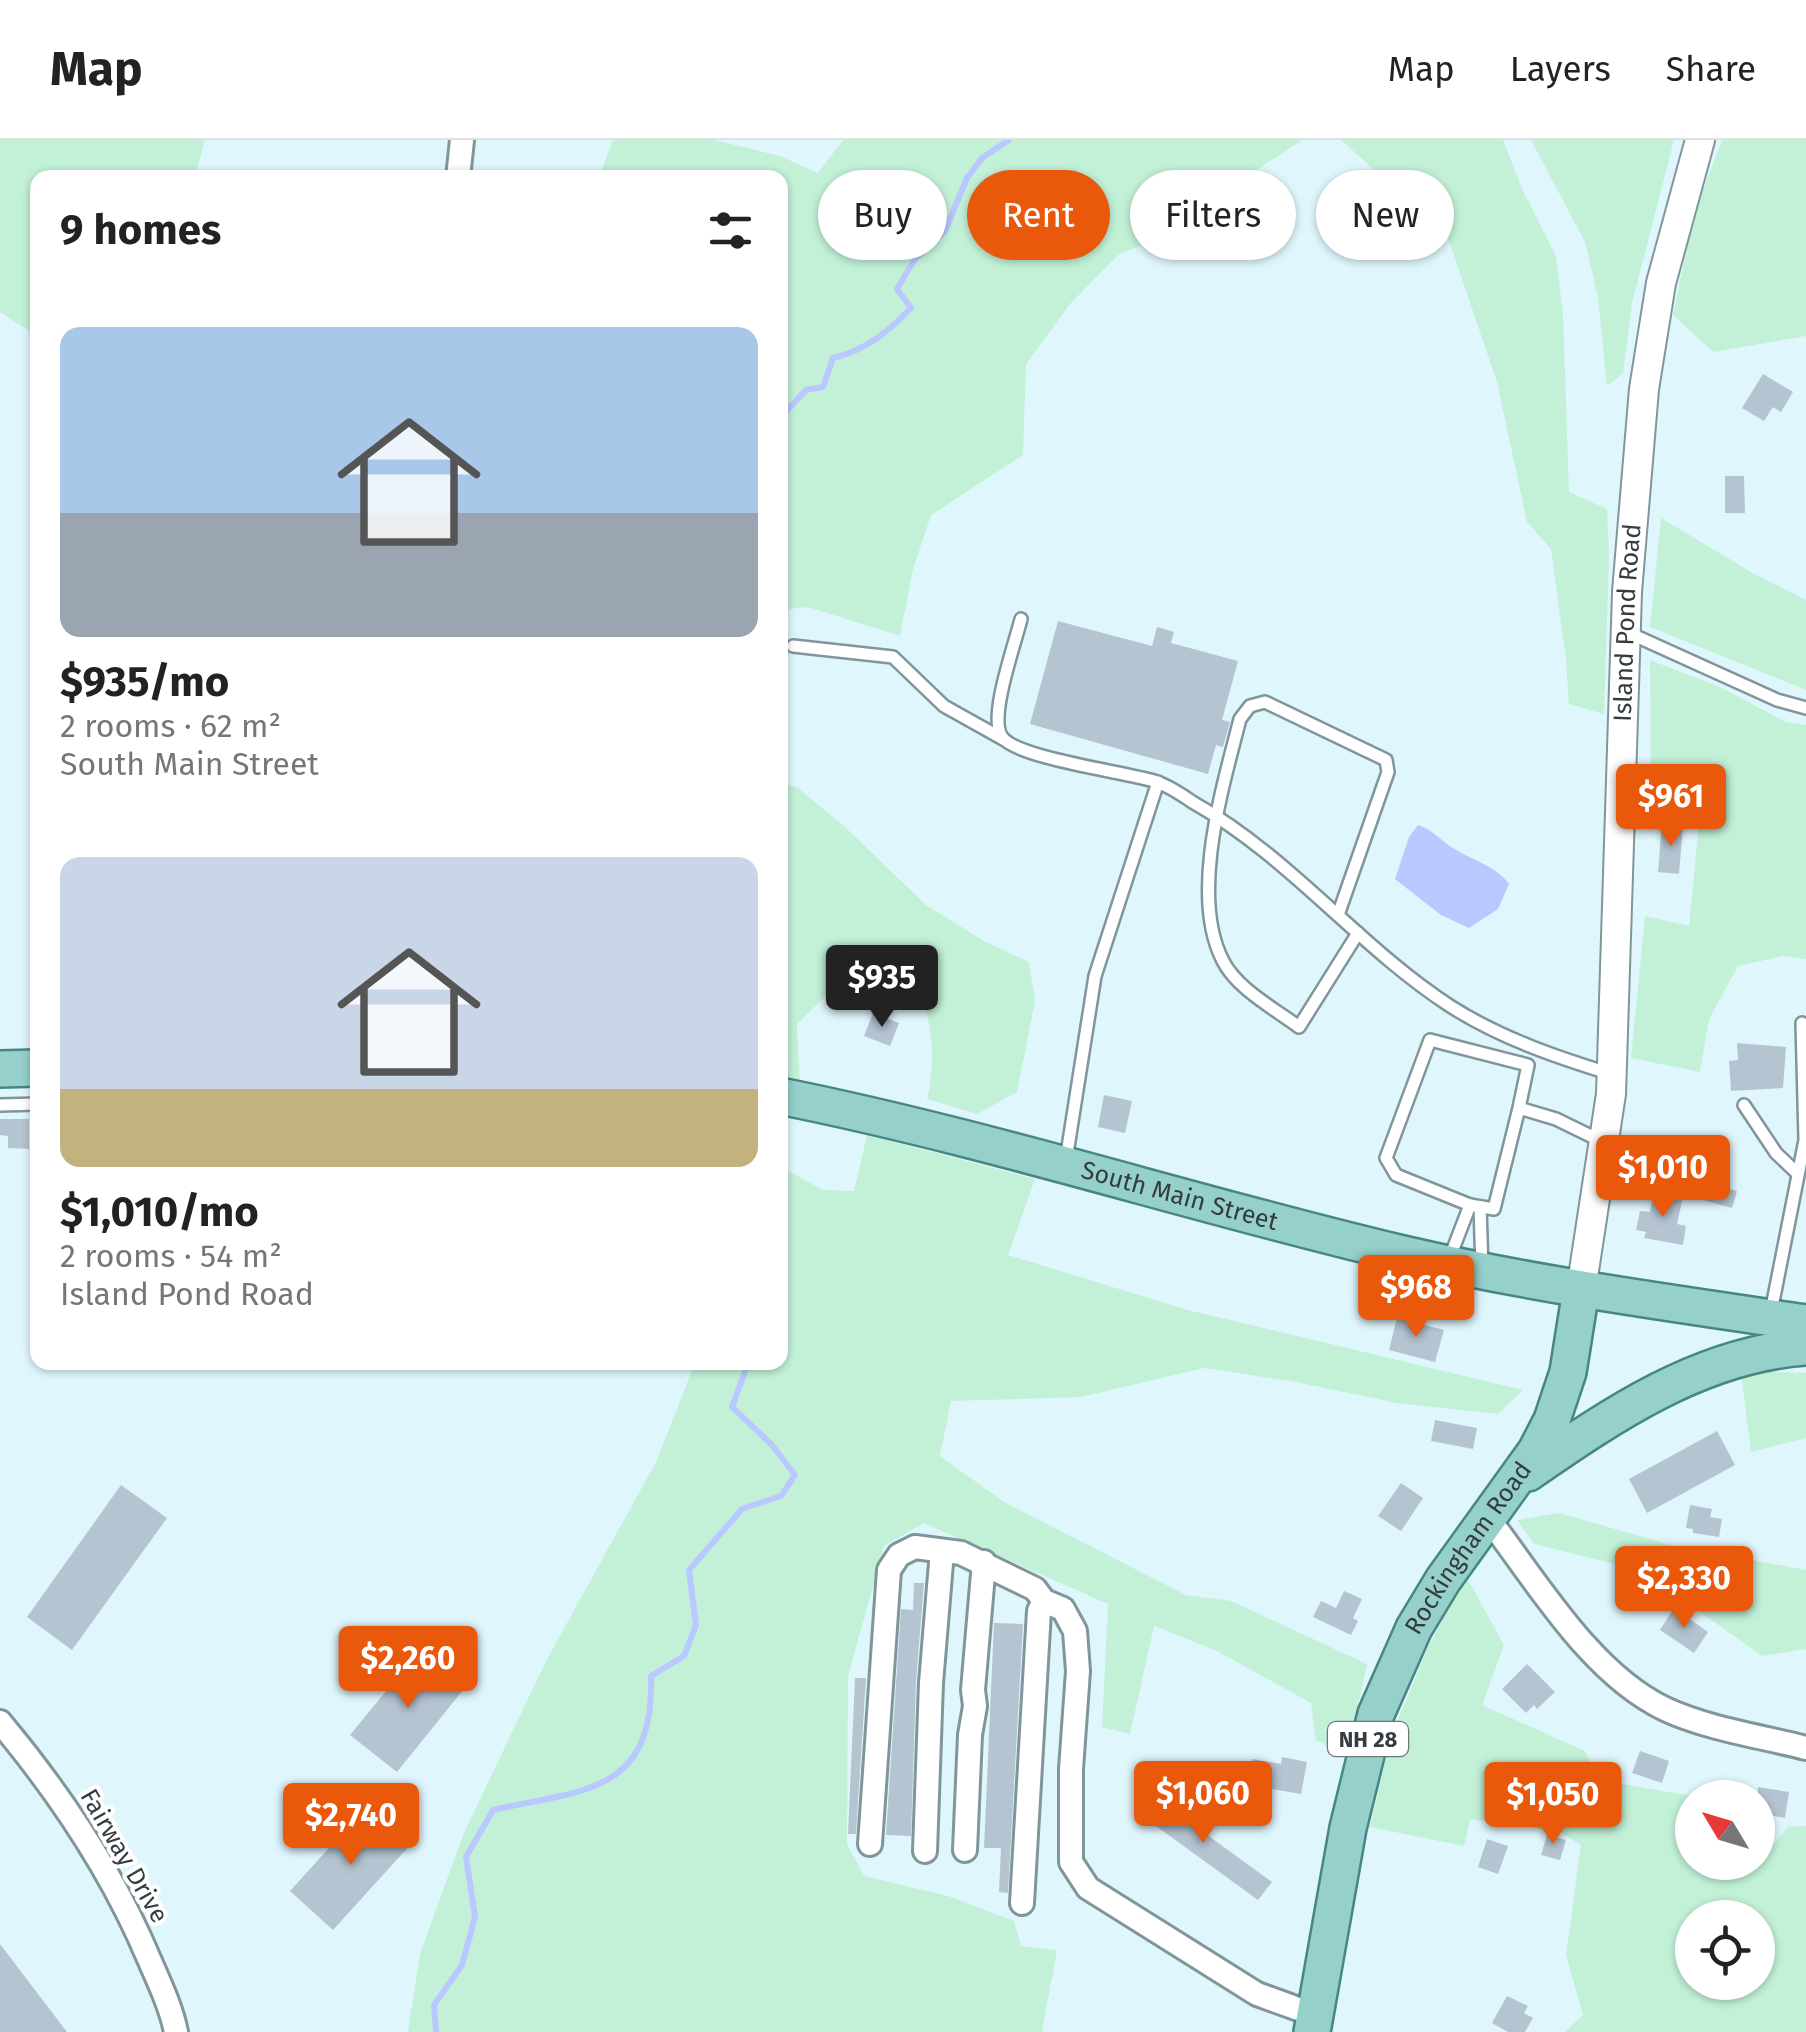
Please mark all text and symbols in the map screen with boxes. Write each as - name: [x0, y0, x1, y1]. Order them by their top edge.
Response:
- text: Map: [50, 40, 143, 98]
- text: Map: [1388, 48, 1455, 90]
- text: Layers: [1510, 48, 1611, 90]
- text: Share: [1666, 48, 1756, 90]
- chip: Buy: [818, 170, 947, 260]
- chip: Rent: [967, 170, 1110, 260]
- chip: Filters: [1130, 170, 1296, 260]
- chip: New: [1316, 170, 1454, 260]
- icon: filters: [703, 203, 758, 258]
- text: 9 homes: [60, 205, 221, 255]
- icon: home: [319, 392, 499, 572]
- street label: Island Pond Road: [1608, 522, 1648, 722]
- text: $935/mo: [60, 657, 229, 707]
- text: 2 rooms · 62 m²: [60, 707, 281, 745]
- text: South Main Street: [60, 745, 319, 783]
- pin: $961: [1612, 764, 1730, 849]
- text: $961: [1638, 777, 1704, 815]
- icon: home: [319, 922, 499, 1102]
- pin: $935: [823, 945, 941, 1030]
- text: $935: [848, 958, 916, 996]
- pin: $1,010: [1582, 1135, 1744, 1220]
- text: $1,010: [1618, 1148, 1708, 1186]
- street label: South Main Street: [1078, 1155, 1282, 1237]
- text: $1,010/mo: [60, 1187, 259, 1237]
- text: 2 rooms · 54 m²: [60, 1237, 282, 1275]
- pin: $968: [1357, 1255, 1475, 1340]
- text: $968: [1380, 1268, 1452, 1306]
- text: Island Pond Road: [60, 1275, 314, 1313]
- street label: Rockingham Road: [1399, 1456, 1538, 1640]
- pin: $2,330: [1603, 1546, 1765, 1631]
- text: $2,330: [1637, 1559, 1731, 1597]
- pin: $2,260: [327, 1626, 489, 1711]
- text: $2,260: [361, 1639, 455, 1677]
- road number: NH 28: [1328, 1722, 1408, 1756]
- pin: $1,060: [1122, 1761, 1284, 1846]
- pin: $1,050: [1472, 1762, 1634, 1847]
- text: $1,060: [1156, 1774, 1250, 1812]
- text: $1,050: [1506, 1775, 1600, 1813]
- north arrow: [1675, 1780, 1775, 1880]
- map controls: [1675, 1780, 1775, 2000]
- pin: $2,740: [270, 1783, 432, 1868]
- street label: Fairway Drive: [74, 1784, 174, 1928]
- text: $2,740: [305, 1796, 397, 1834]
- button: locate: [1675, 1900, 1775, 2000]

